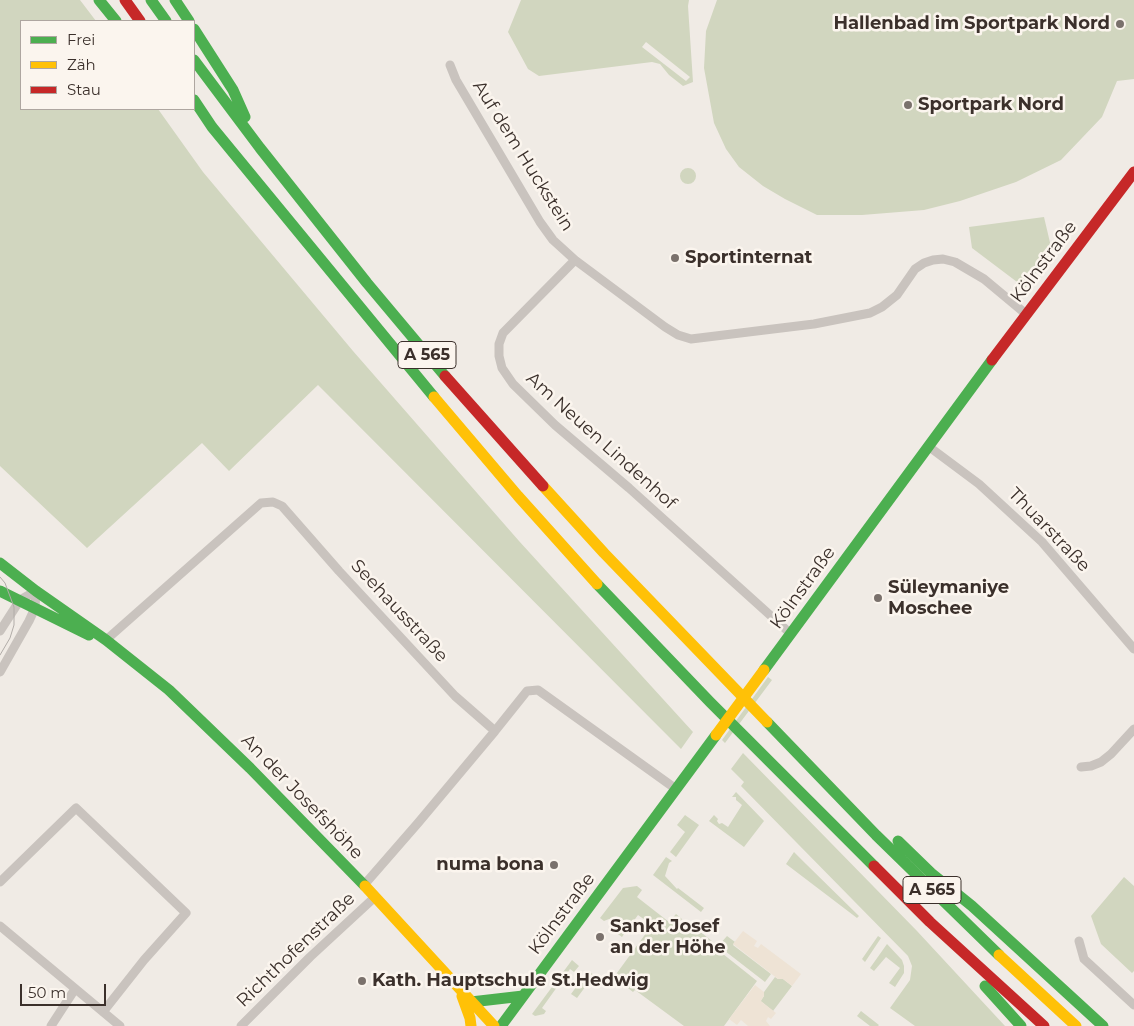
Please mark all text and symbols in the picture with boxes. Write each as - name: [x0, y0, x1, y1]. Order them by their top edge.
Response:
- place label: Hallenbad im Sportpark Nord: [833, 13, 1110, 35]
- marker: Hallenbad im Sportpark Nord: [1114, 18, 1126, 30]
- legend: [20, 20, 195, 110]
- text: Frei: [67, 30, 95, 49]
- text: Zäh: [67, 55, 96, 74]
- street label: Auf dem Huckstein: [468, 77, 578, 235]
- text: Stau: [67, 80, 101, 99]
- place label: Sportpark Nord: [918, 94, 1064, 116]
- marker: Sportpark Nord: [902, 99, 914, 111]
- street label: Kölnstraße: [1006, 217, 1082, 307]
- place label: Sportinternat: [685, 247, 812, 269]
- marker: Sportinternat: [669, 252, 681, 264]
- road number: A 565: [398, 342, 456, 368]
- street label: Am Neuen Lindenhof: [522, 368, 680, 514]
- street label: Thuarstraße: [1004, 483, 1094, 577]
- street label: Kölnstraße: [766, 543, 840, 633]
- street label: Seehausstraße: [346, 555, 452, 667]
- place label: Süleymaniye Moschee: [888, 577, 1009, 620]
- marker: Süleymaniye Moschee: [872, 592, 884, 604]
- street label: An der Josefshöhe: [237, 730, 367, 864]
- place label: numa bona: [436, 854, 544, 876]
- marker: numa bona: [548, 859, 560, 871]
- street label: Kölnstraße: [524, 869, 600, 959]
- road number: A 565: [903, 876, 961, 904]
- street label: Richthofenstraße: [232, 888, 360, 1012]
- place label: Sankt Josef an der Höhe: [610, 916, 726, 959]
- marker: Sankt Josef an der Höhe: [594, 931, 606, 943]
- place label: Kath. Hauptschule St.Hedwig: [372, 970, 649, 992]
- scale bar: [22, 974, 109, 1006]
- marker: Kath. Hauptschule St.Hedwig: [356, 975, 368, 987]
- text: 50 m: [28, 983, 66, 1002]

